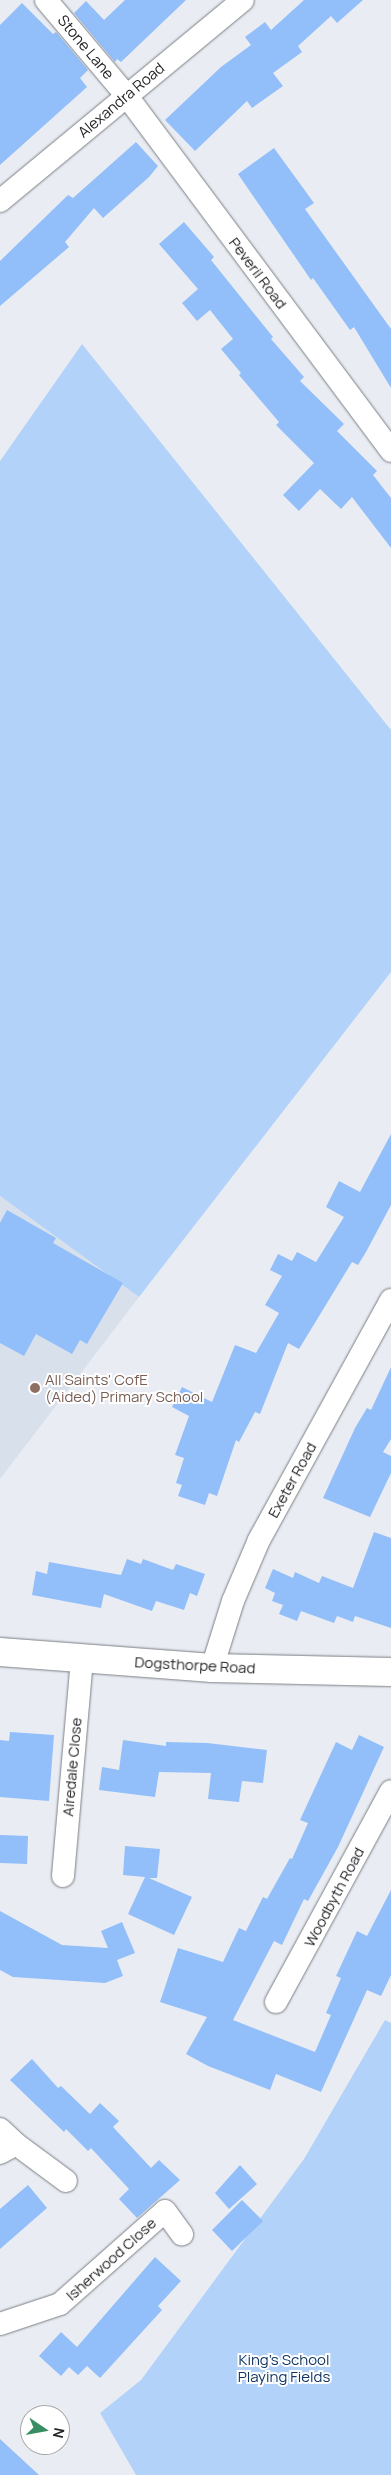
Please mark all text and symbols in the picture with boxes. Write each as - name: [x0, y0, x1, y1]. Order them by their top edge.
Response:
- street label: Stone Lane: [54, 11, 118, 83]
- street label: Alexandra Road: [74, 59, 168, 141]
- street label: Peveril Road: [225, 234, 291, 312]
- place label: All Saints' CofE (Aided) Primary School: [45, 1370, 203, 1405]
- marker: All Saints' CofE (Aided) Primary School: [29, 1382, 41, 1394]
- street label: Exeter Road: [264, 1439, 320, 1521]
- street label: Dogsthorpe Road: [134, 1653, 256, 1677]
- street label: Airedale Close: [59, 1717, 85, 1817]
- street label: Woodbyth Road: [300, 1844, 368, 1950]
- street label: Isherwood Close: [62, 2214, 160, 2304]
- park label: King's School Playing Fields: [238, 2350, 330, 2385]
- north arrow: [20, 2405, 70, 2455]
- text: N: [49, 2426, 70, 2440]

